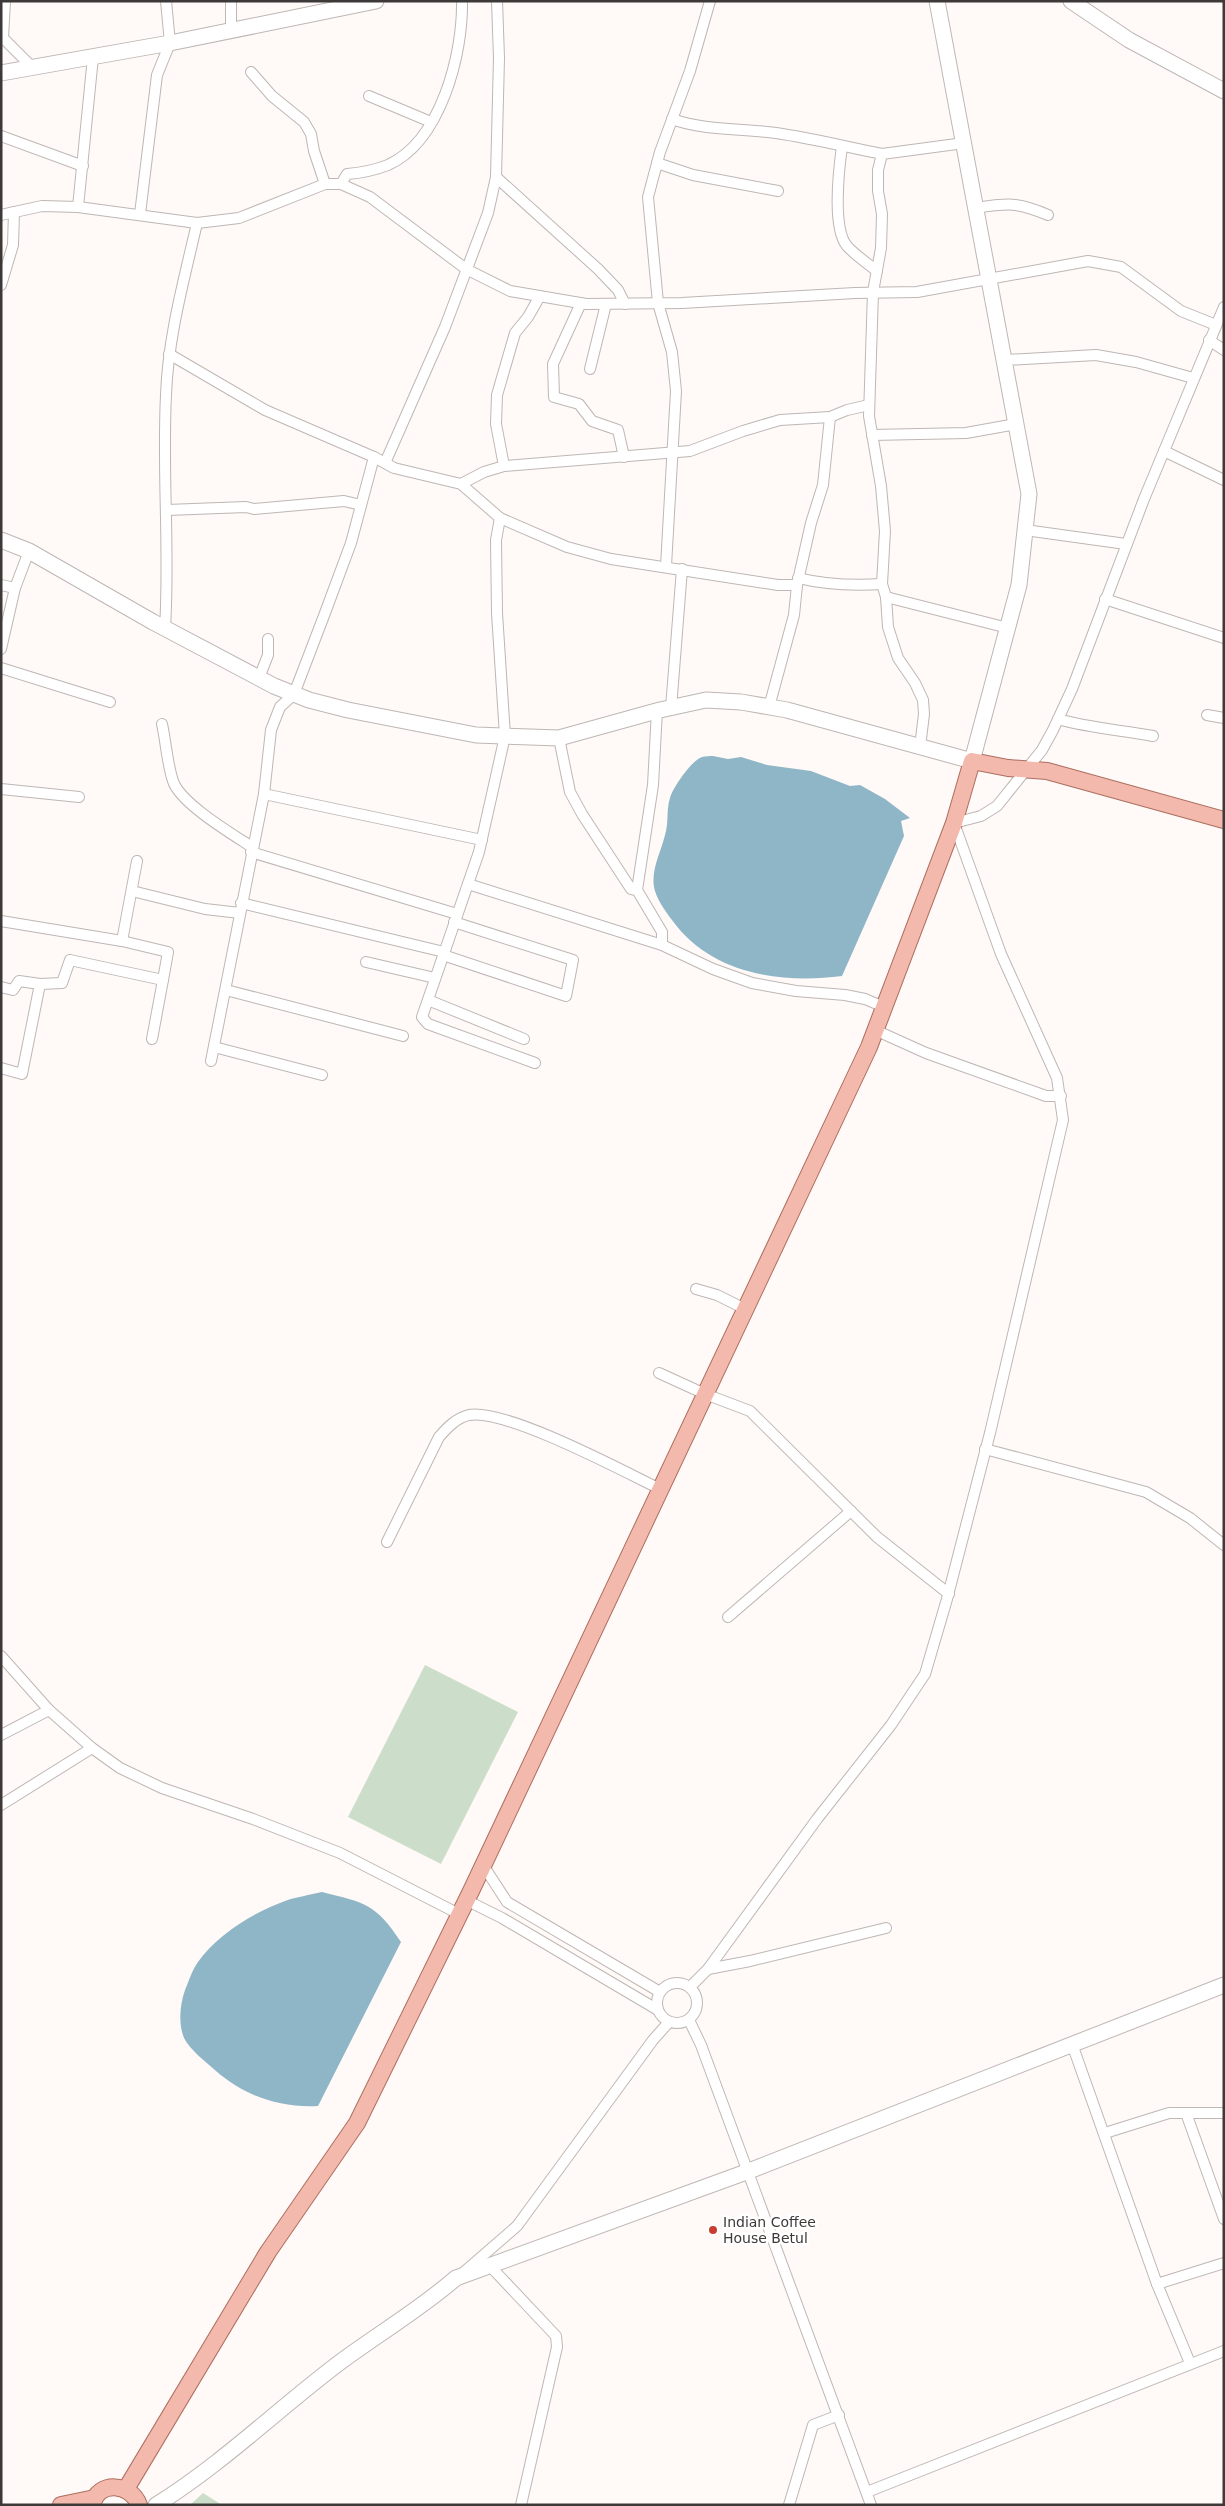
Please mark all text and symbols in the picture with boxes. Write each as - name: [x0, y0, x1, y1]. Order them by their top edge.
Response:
- place label: Indian Coffee House Betul: [723, 2214, 816, 2246]
- marker: Indian Coffee House Betul: [707, 2224, 719, 2236]

